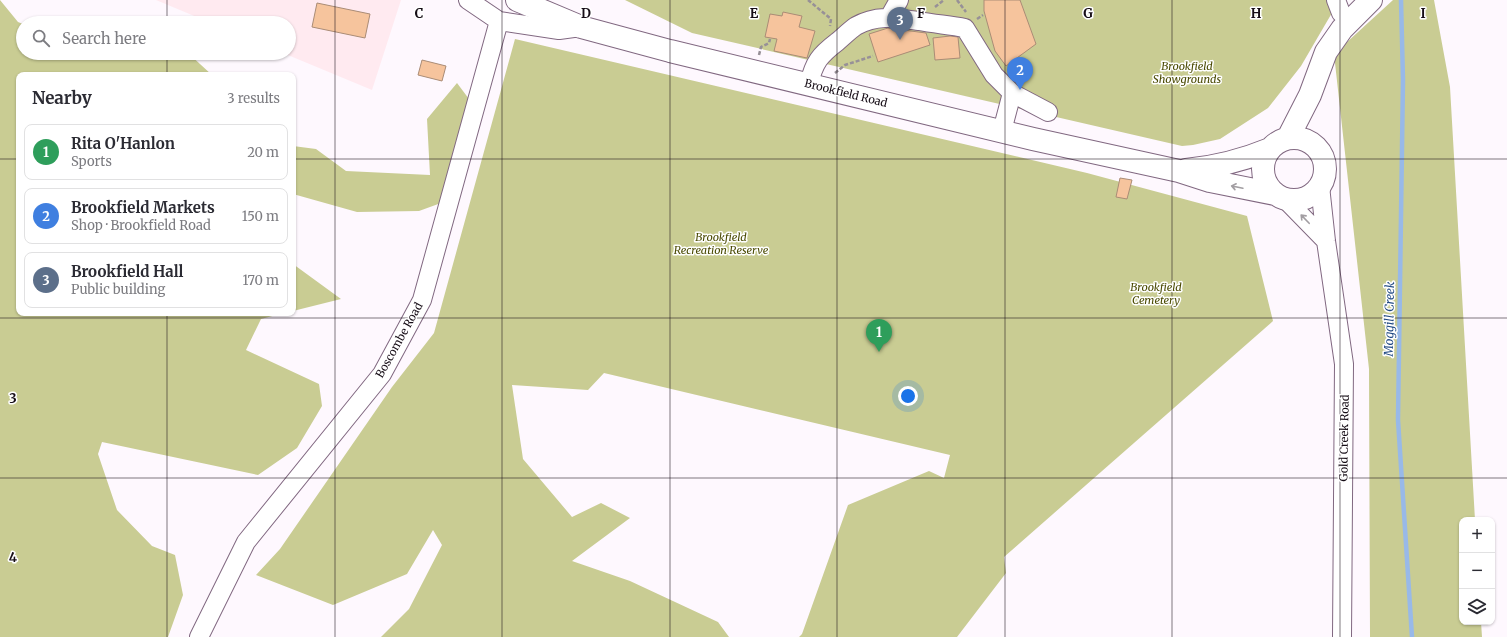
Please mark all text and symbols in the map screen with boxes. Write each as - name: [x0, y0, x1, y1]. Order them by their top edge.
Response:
- text: C: [415, 5, 424, 22]
- text: D: [581, 5, 591, 22]
- text: E: [750, 5, 759, 22]
- text: F: [917, 5, 925, 22]
- text: G: [1083, 5, 1093, 22]
- text: H: [1251, 5, 1262, 22]
- text: I: [1420, 5, 1426, 22]
- pin: 3: [887, 7, 913, 40]
- search box: [16, 16, 296, 60]
- icon: search: [30, 27, 52, 49]
- text: Search here: [62, 29, 146, 48]
- pin: 2: [1007, 57, 1033, 90]
- park label: Brookfield Showgrounds: [1153, 59, 1222, 86]
- street label: Brookfield Road: [803, 76, 889, 110]
- text: Nearby: [32, 87, 92, 109]
- text: 3 results: [227, 90, 280, 107]
- text: Rita O'Hanlon: [71, 134, 175, 153]
- text: 1: [43, 144, 49, 161]
- text: 20 m: [247, 144, 279, 161]
- text: Sports: [71, 153, 112, 170]
- one-way arrow: [1231, 182, 1244, 190]
- text: Brookfield Markets: [71, 198, 215, 217]
- text: 2: [42, 208, 50, 225]
- text: 150 m: [242, 208, 279, 225]
- one-way arrow: [1301, 215, 1310, 225]
- text: Shop · Brookfield Road: [71, 217, 211, 234]
- park label: Brookfield Recreation Reserve: [674, 230, 769, 257]
- text: Brookfield Hall: [71, 262, 183, 281]
- text: 3: [42, 272, 50, 289]
- text: 170 m: [242, 272, 279, 289]
- park label: Brookfield Cemetery: [1130, 280, 1182, 307]
- text: Public building: [71, 281, 165, 298]
- water label: Moggill Creek: [1381, 281, 1397, 358]
- street label: Boscombe Road: [372, 300, 426, 380]
- pin: 1: [866, 319, 892, 352]
- your location: [898, 386, 918, 406]
- text: 3: [9, 390, 17, 407]
- street label: Gold Creek Road: [1336, 394, 1352, 482]
- map controls: [1459, 517, 1495, 625]
- button: +: [1459, 517, 1495, 553]
- text: 4: [9, 549, 18, 566]
- button: −: [1459, 553, 1495, 589]
- button: layers: [1459, 589, 1495, 625]

